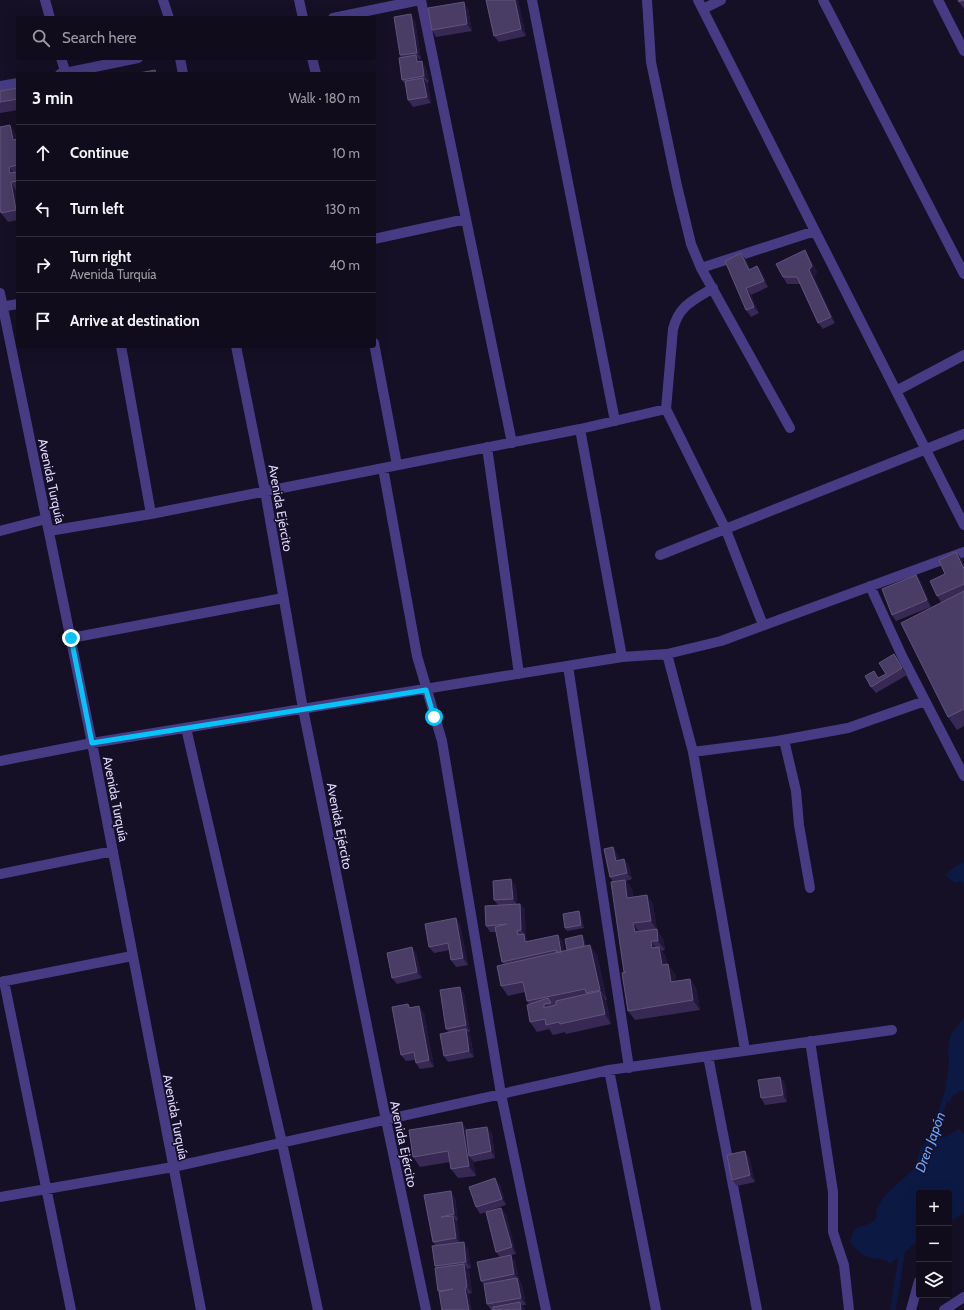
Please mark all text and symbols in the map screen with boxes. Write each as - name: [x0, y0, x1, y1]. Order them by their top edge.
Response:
- search box: [16, 16, 376, 60]
- icon: search: [30, 27, 52, 49]
- text: Search here: [62, 29, 137, 47]
- text: 3 min: [32, 88, 73, 108]
- text: Walk · 180 m: [289, 90, 360, 106]
- icon: ahead: [32, 142, 54, 164]
- text: Continue: [70, 144, 129, 162]
- text: 10 m: [332, 145, 360, 161]
- icon: left: [32, 198, 54, 220]
- text: Turn left: [70, 200, 124, 218]
- text: 130 m: [325, 201, 360, 217]
- text: Turn right: [70, 248, 131, 266]
- icon: right: [32, 254, 54, 276]
- text: 40 m: [329, 257, 360, 273]
- text: Avenida Turquía: [70, 266, 157, 282]
- icon: arrive: [32, 310, 54, 332]
- text: Arrive at destination: [70, 312, 200, 330]
- street label: Avenida Turquía: [35, 437, 69, 526]
- street label: Avenida Ejército: [265, 463, 297, 553]
- route end: [62, 629, 80, 647]
- route start: [425, 708, 443, 726]
- street label: Avenida Turquía: [100, 755, 132, 844]
- street label: Avenida Ejército: [323, 781, 356, 871]
- street label: Avenida Turquía: [160, 1073, 192, 1162]
- street label: Avenida Ejército: [386, 1099, 421, 1189]
- water label: Dren Japón: [911, 1109, 949, 1175]
- map controls: [916, 1190, 952, 1298]
- button: +: [916, 1190, 952, 1226]
- button: −: [916, 1226, 952, 1262]
- button: layers: [916, 1262, 952, 1298]

